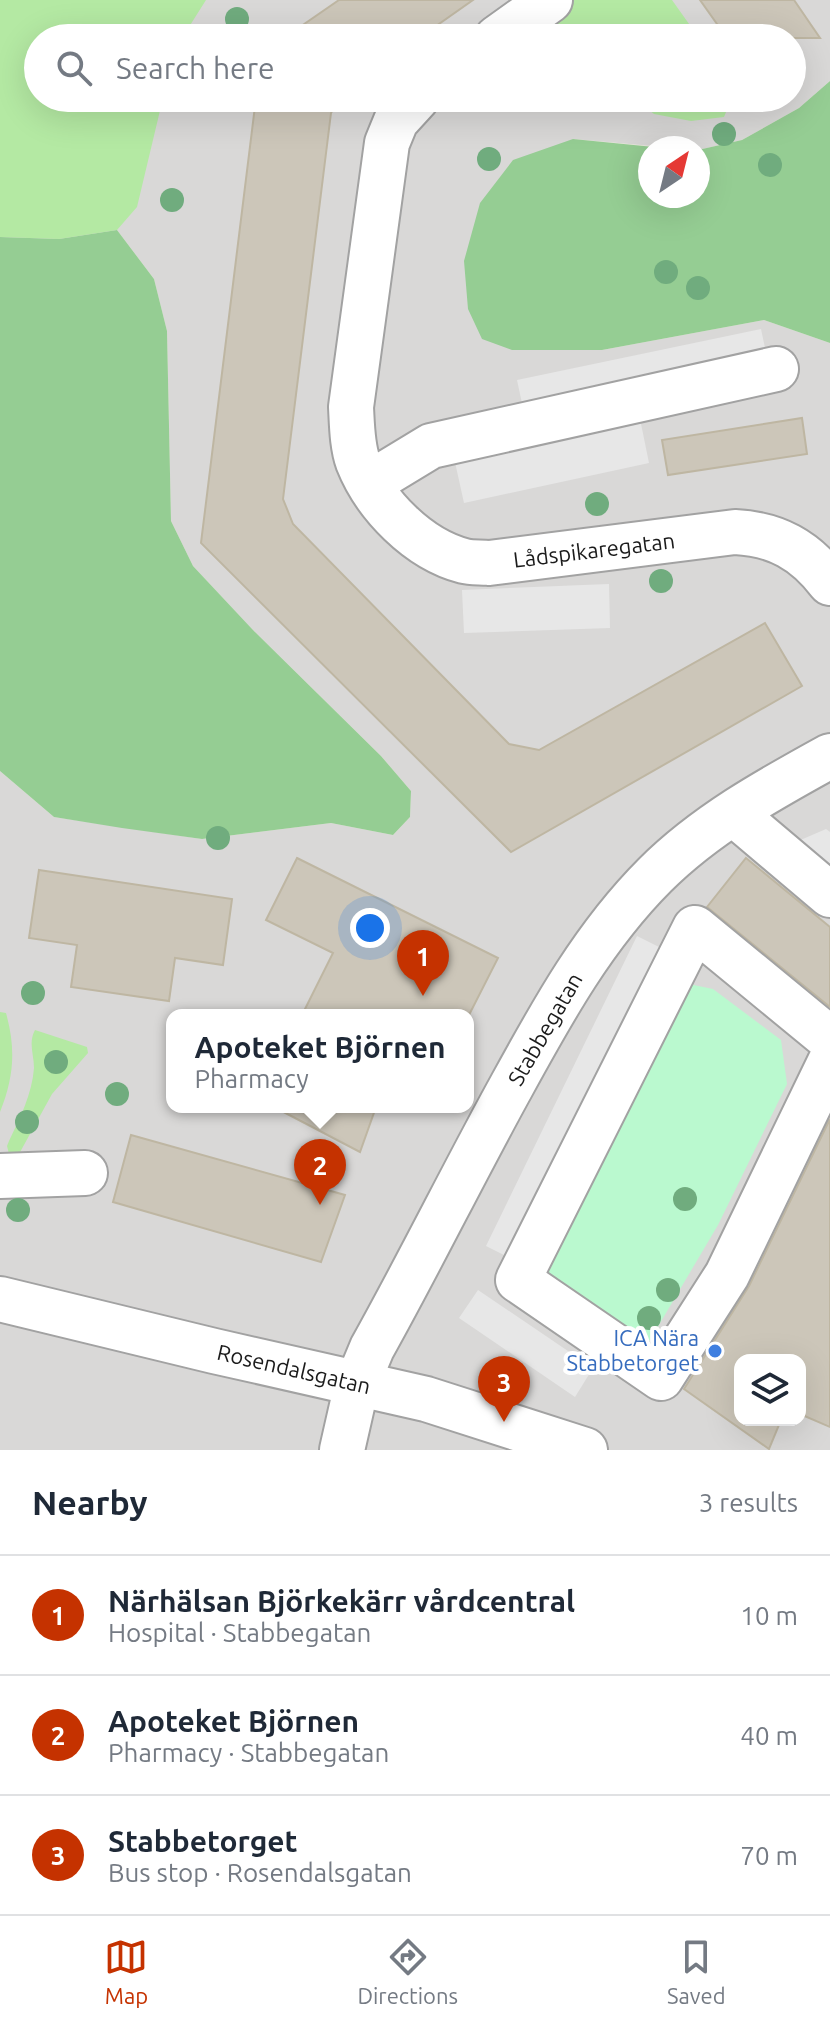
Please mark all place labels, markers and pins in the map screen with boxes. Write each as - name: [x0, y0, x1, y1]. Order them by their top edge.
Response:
- pin: 1: [397, 930, 449, 996]
- pin: 2: [294, 1139, 346, 1205]
- place label: ICA Nära Stabbetorget: [566, 1325, 699, 1375]
- marker: ICA Nära Stabbetorget: [706, 1342, 724, 1360]
- pin: 3: [478, 1356, 530, 1422]

